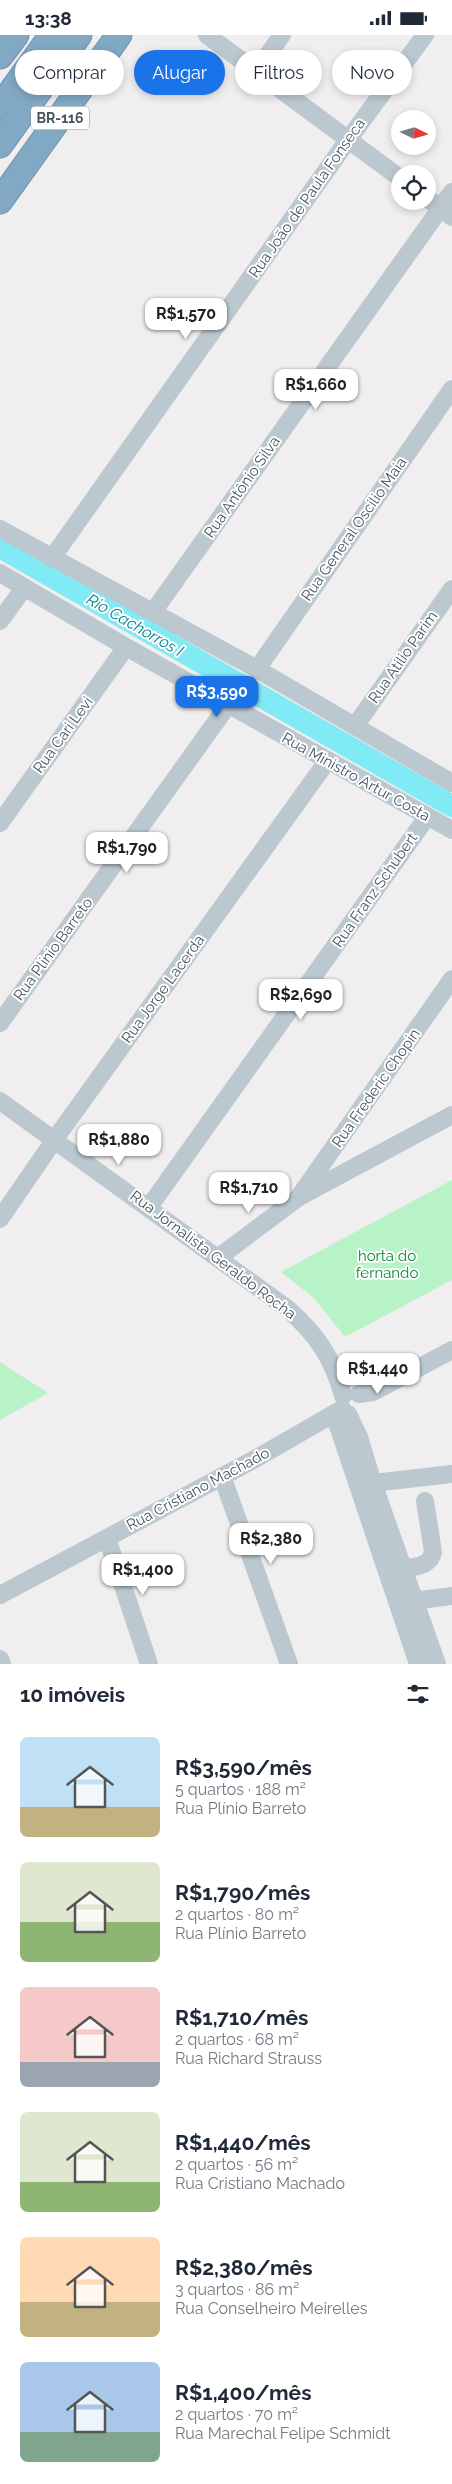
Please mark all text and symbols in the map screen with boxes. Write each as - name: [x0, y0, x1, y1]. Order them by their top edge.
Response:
- text: 13:38: [25, 7, 72, 29]
- chip: Comprar: [15, 50, 124, 95]
- chip: Alugar: [134, 50, 225, 95]
- chip: Filtros: [235, 50, 322, 95]
- chip: Novo: [332, 50, 412, 95]
- road number: BR-116: [31, 107, 89, 130]
- north arrow: [391, 110, 436, 155]
- map controls: [391, 110, 436, 210]
- street label: Rua João de Paula Fonseca: [245, 115, 369, 281]
- button: locate: [391, 165, 436, 210]
- pin: R$1,570: [140, 297, 232, 340]
- text: R$1,570: [156, 304, 216, 323]
- pin: R$1,660: [270, 369, 362, 411]
- text: R$1,660: [285, 375, 347, 394]
- street label: Rua Antônio Silva: [200, 433, 284, 541]
- street label: Rua General Oscilio Maia: [297, 454, 411, 604]
- water label: Rio Cachorros I: [83, 590, 187, 660]
- street label: Rua Atilio Parim: [365, 608, 441, 706]
- pin: R$3,590: [171, 675, 263, 718]
- text: R$3,590: [186, 682, 248, 701]
- street label: Rua Cari Levi: [29, 693, 97, 777]
- street label: Rua Ministro Artur Costa: [279, 729, 433, 825]
- street label: Rua Franz Schubert: [329, 829, 421, 951]
- pin: R$1,790: [81, 831, 173, 874]
- text: R$1,790: [97, 838, 157, 857]
- street label: Rua Plínio Barreto: [10, 894, 96, 1004]
- street label: Rua Jorge Lacerda: [118, 931, 208, 1047]
- pin: R$2,690: [255, 979, 347, 1021]
- text: R$2,690: [270, 985, 332, 1004]
- street label: Rua Frederic Chopin: [328, 1025, 424, 1151]
- pin: R$1,880: [73, 1123, 165, 1166]
- text: R$1,880: [88, 1130, 150, 1149]
- pin: R$1,710: [203, 1171, 295, 1214]
- text: R$1,710: [220, 1178, 278, 1197]
- street label: Rua Jornalista Geraldo Rocha: [127, 1187, 299, 1323]
- park label: horta do fernando: [356, 1247, 418, 1282]
- pin: R$1,440: [332, 1353, 424, 1395]
- text: R$1,440: [348, 1359, 408, 1378]
- street label: Rua Cristiano Machado: [123, 1444, 273, 1534]
- pin: R$2,380: [225, 1523, 317, 1565]
- text: R$2,380: [240, 1529, 302, 1548]
- pin: R$1,400: [97, 1553, 189, 1596]
- text: R$1,400: [112, 1560, 174, 1579]
- icon: filters: [404, 1680, 432, 1708]
- text: 10 imóveis: [20, 1682, 125, 1707]
- text: R$3,590/mês: [175, 1755, 312, 1780]
- icon: home: [60, 1757, 120, 1817]
- text: 5 quartos · 188 m²: [175, 1780, 306, 1799]
- text: Rua Plínio Barreto: [175, 1799, 306, 1818]
- text: R$1,790/mês: [175, 1880, 310, 1905]
- icon: home: [60, 1882, 120, 1942]
- text: 2 quartos · 80 m²: [175, 1905, 299, 1924]
- text: Rua Plínio Barreto: [175, 1924, 306, 1943]
- text: R$1,710/mês: [175, 2005, 308, 2030]
- icon: home: [60, 2007, 120, 2067]
- text: 2 quartos · 68 m²: [175, 2030, 299, 2049]
- text: Rua Richard Strauss: [175, 2049, 322, 2068]
- text: R$1,440/mês: [175, 2130, 311, 2155]
- icon: home: [60, 2132, 120, 2192]
- text: 2 quartos · 56 m²: [175, 2155, 298, 2174]
- text: Rua Cristiano Machado: [175, 2174, 345, 2193]
- text: R$2,380/mês: [175, 2255, 313, 2280]
- icon: home: [60, 2257, 120, 2317]
- text: 3 quartos · 86 m²: [175, 2280, 299, 2299]
- text: Rua Conselheiro Meirelles: [175, 2299, 367, 2318]
- text: R$1,400/mês: [175, 2380, 312, 2405]
- icon: home: [60, 2382, 120, 2442]
- text: 2 quartos · 70 m²: [175, 2405, 298, 2424]
- text: Rua Marechal Felipe Schmidt: [175, 2424, 391, 2443]

